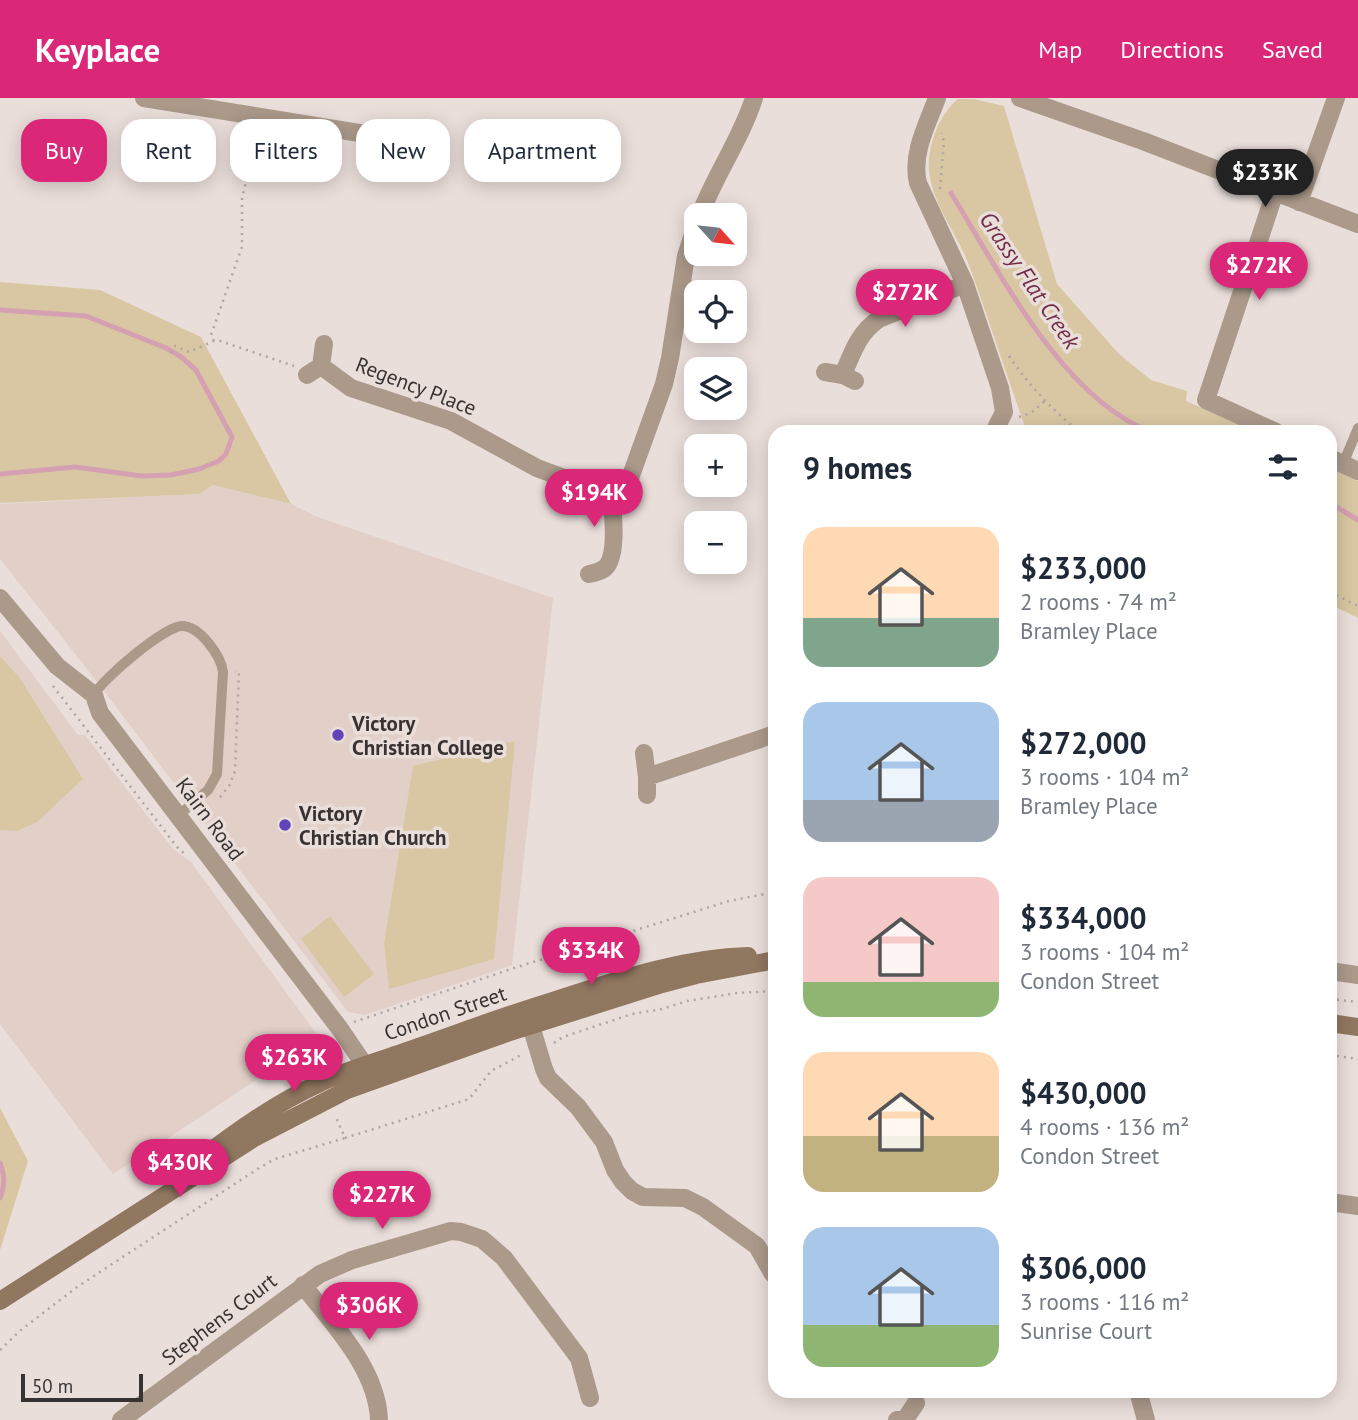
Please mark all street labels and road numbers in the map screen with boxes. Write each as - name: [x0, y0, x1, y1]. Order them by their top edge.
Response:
- street label: Regency Place: [352, 351, 480, 421]
- street label: Kairn Road: [170, 772, 250, 866]
- street label: Condon Street: [380, 980, 510, 1046]
- street label: Stephens Court: [156, 1267, 282, 1371]

